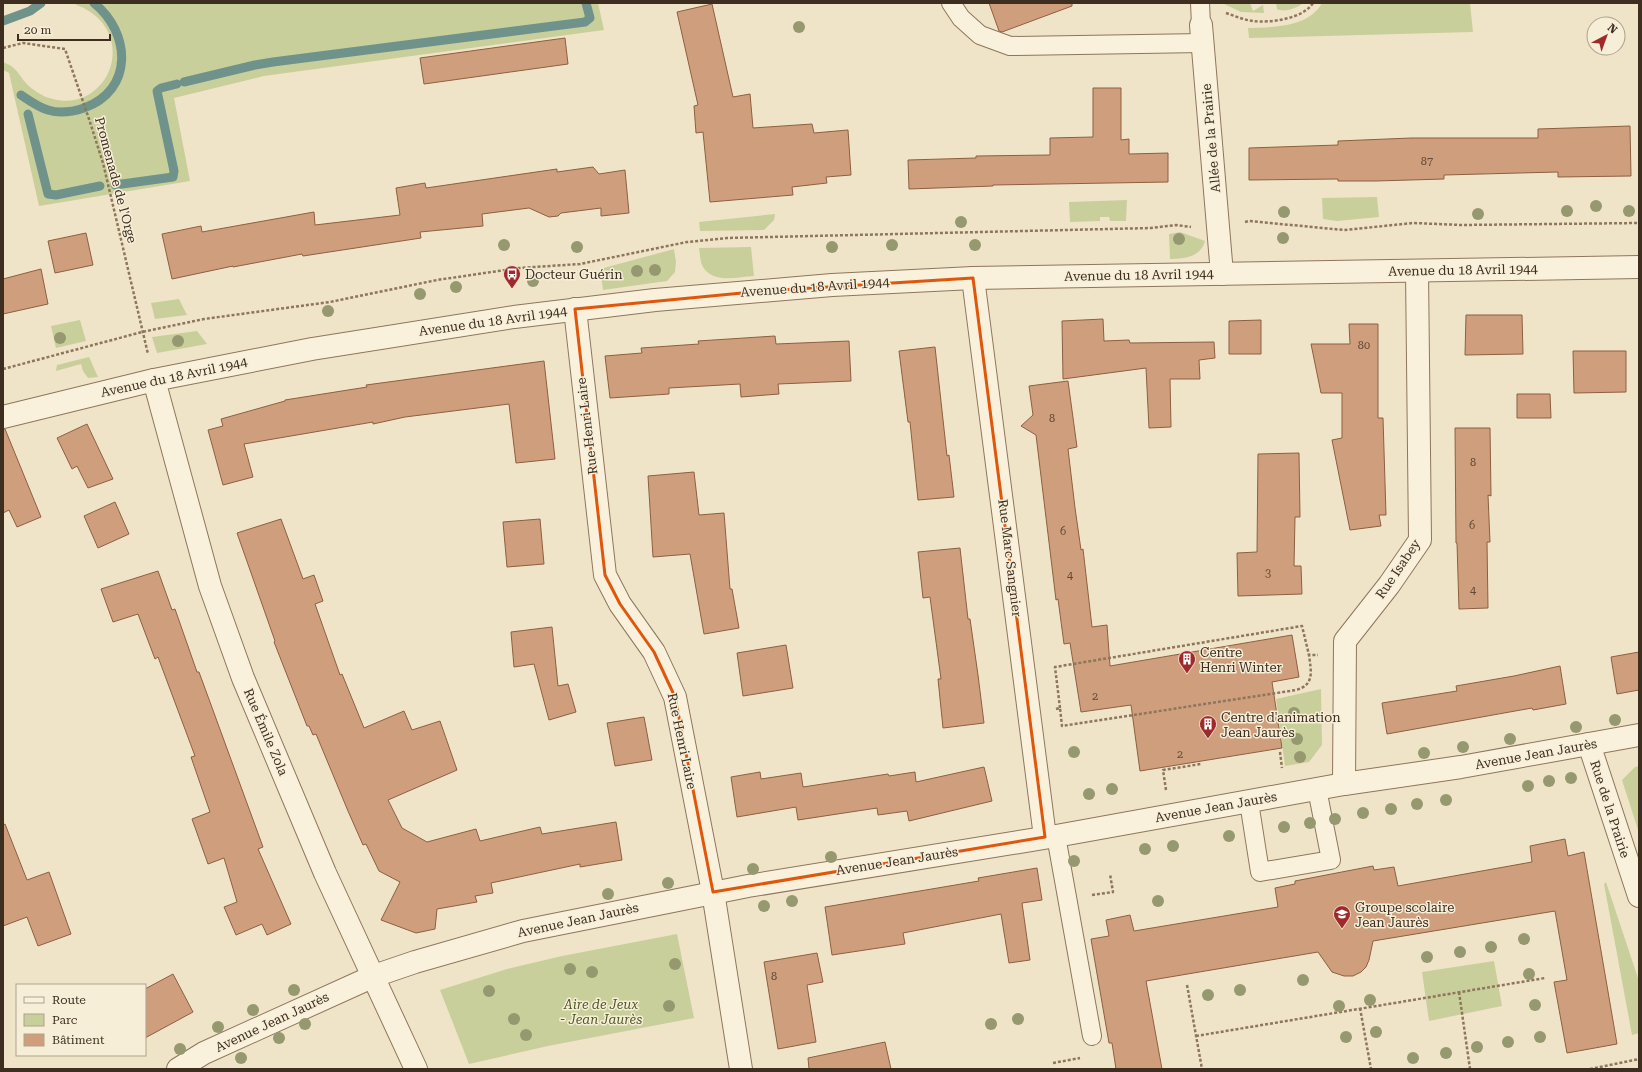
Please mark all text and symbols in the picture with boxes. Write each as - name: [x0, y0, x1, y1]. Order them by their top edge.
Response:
- scale bar: [18, 16, 110, 42]
- north arrow: [1586, 16, 1626, 56]
- text: N: [1605, 21, 1620, 37]
- text: 20 m: [24, 23, 51, 37]
- street label: Allée de la Prairie: [1199, 83, 1223, 193]
- street label: Promenade de l'Orge: [92, 115, 140, 245]
- house number: 87: [1421, 155, 1433, 168]
- street label: Avenue du 18 Avril 1944: [1388, 261, 1539, 279]
- bus stop icon: Docteur Guérin: [502, 264, 522, 289]
- street label: Avenue du 18 Avril 1944: [1064, 266, 1215, 284]
- place label: Docteur Guérin: [525, 267, 623, 282]
- street label: Avenue du 18 Avril 1944: [740, 274, 891, 300]
- street label: Avenue du 18 Avril 1944: [418, 303, 569, 339]
- house number: 80: [1358, 339, 1370, 352]
- street label: Avenue du 18 Avril 1944: [99, 354, 249, 400]
- street label: Rue Henri Laire: [574, 376, 600, 476]
- house number: 8: [1049, 412, 1055, 425]
- house number: 8: [1470, 456, 1476, 469]
- street label: Rue Marc Sangnier: [995, 498, 1025, 618]
- house number: 6: [1469, 519, 1475, 532]
- house number: 6: [1060, 525, 1066, 538]
- street label: Rue Isabey: [1373, 536, 1424, 602]
- house number: 3: [1265, 567, 1271, 580]
- house number: 4: [1067, 569, 1074, 582]
- house number: 4: [1470, 584, 1477, 597]
- place label: Centre Henri Winter: [1200, 645, 1283, 675]
- building icon: Centre Henri Winter: [1177, 649, 1197, 674]
- street label: Rue Émile Zola: [241, 686, 292, 778]
- house number: 2: [1092, 690, 1098, 703]
- street label: Rue Henri Laire: [664, 691, 700, 791]
- place label: Centre d'animation Jean Jaurès: [1221, 710, 1341, 740]
- building icon: Centre d'animation Jean Jaurès: [1198, 714, 1218, 739]
- street label: Avenue Jean Jaurès: [1474, 736, 1598, 772]
- house number: 2: [1177, 748, 1183, 761]
- street label: Rue de la Prairie: [1587, 758, 1633, 860]
- street label: Avenue Jean Jaurès: [1154, 789, 1278, 825]
- street label: Avenue Jean Jaurès: [835, 844, 959, 878]
- street label: Avenue Jean Jaurès: [516, 900, 640, 940]
- place label: Groupe scolaire Jean Jaurès: [1355, 900, 1454, 930]
- school or university icon: Groupe scolaire Jean Jaurès: [1332, 904, 1352, 929]
- house number: 8: [771, 970, 777, 983]
- legend: [16, 984, 146, 1056]
- street label: Avenue Jean Jaurès: [213, 989, 331, 1055]
- text: Route: [52, 993, 86, 1007]
- park label: Aire de Jeux - Jean Jaurès: [560, 997, 642, 1027]
- text: Parc: [52, 1013, 78, 1027]
- text: Bâtiment: [52, 1033, 105, 1047]

